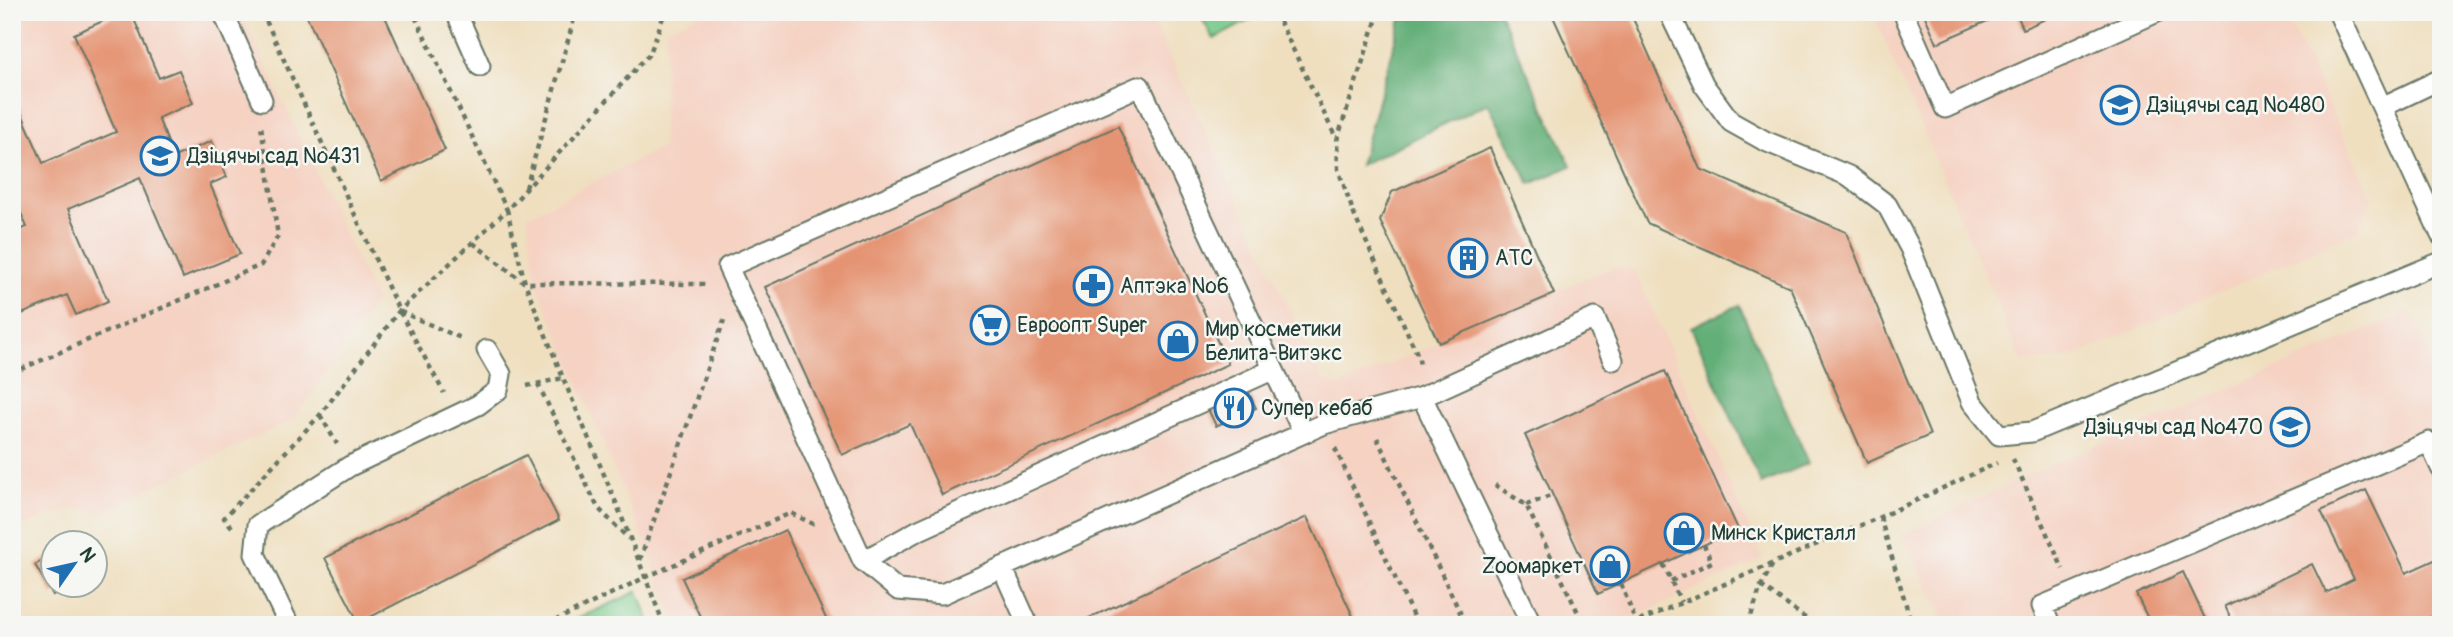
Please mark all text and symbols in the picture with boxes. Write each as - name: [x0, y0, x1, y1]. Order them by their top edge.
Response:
- school or university icon: Дзіцячы сад №480: [2099, 84, 2141, 126]
- place label: Дзіцячы сад №480: [2146, 92, 2325, 119]
- school or university icon: Дзіцячы сад №431: [139, 135, 181, 177]
- place label: Дзіцячы сад №431: [186, 143, 360, 170]
- building icon: АТС: [1447, 237, 1489, 279]
- place label: АТС: [1495, 245, 1533, 272]
- pharmacy icon: Аптэка №6: [1072, 265, 1114, 307]
- place label: Аптэка №6: [1120, 273, 1229, 300]
- supermarket icon: Евроопт Super: [969, 304, 1011, 346]
- place label: Евроопт Super: [1017, 312, 1148, 339]
- place label: Мир косметики Белита-Витэкс: [1205, 316, 1342, 367]
- shop icon: Мир косметики Белита-Витэкс: [1157, 320, 1199, 362]
- restaurant icon: Супер кебаб: [1213, 387, 1255, 429]
- place label: Супер кебаб: [1261, 395, 1373, 422]
- school or university icon: Дзіцячы сад №470: [2269, 406, 2311, 448]
- place label: Дзіцячы сад №470: [2083, 414, 2263, 441]
- shop icon: Минск Кристалл: [1663, 512, 1705, 554]
- place label: Минск Кристалл: [1711, 520, 1856, 547]
- north arrow: [38, 528, 108, 598]
- text: N: [74, 543, 101, 567]
- shop icon: Zooмаркет: [1589, 545, 1631, 587]
- place label: Zooмаркет: [1482, 553, 1583, 580]

